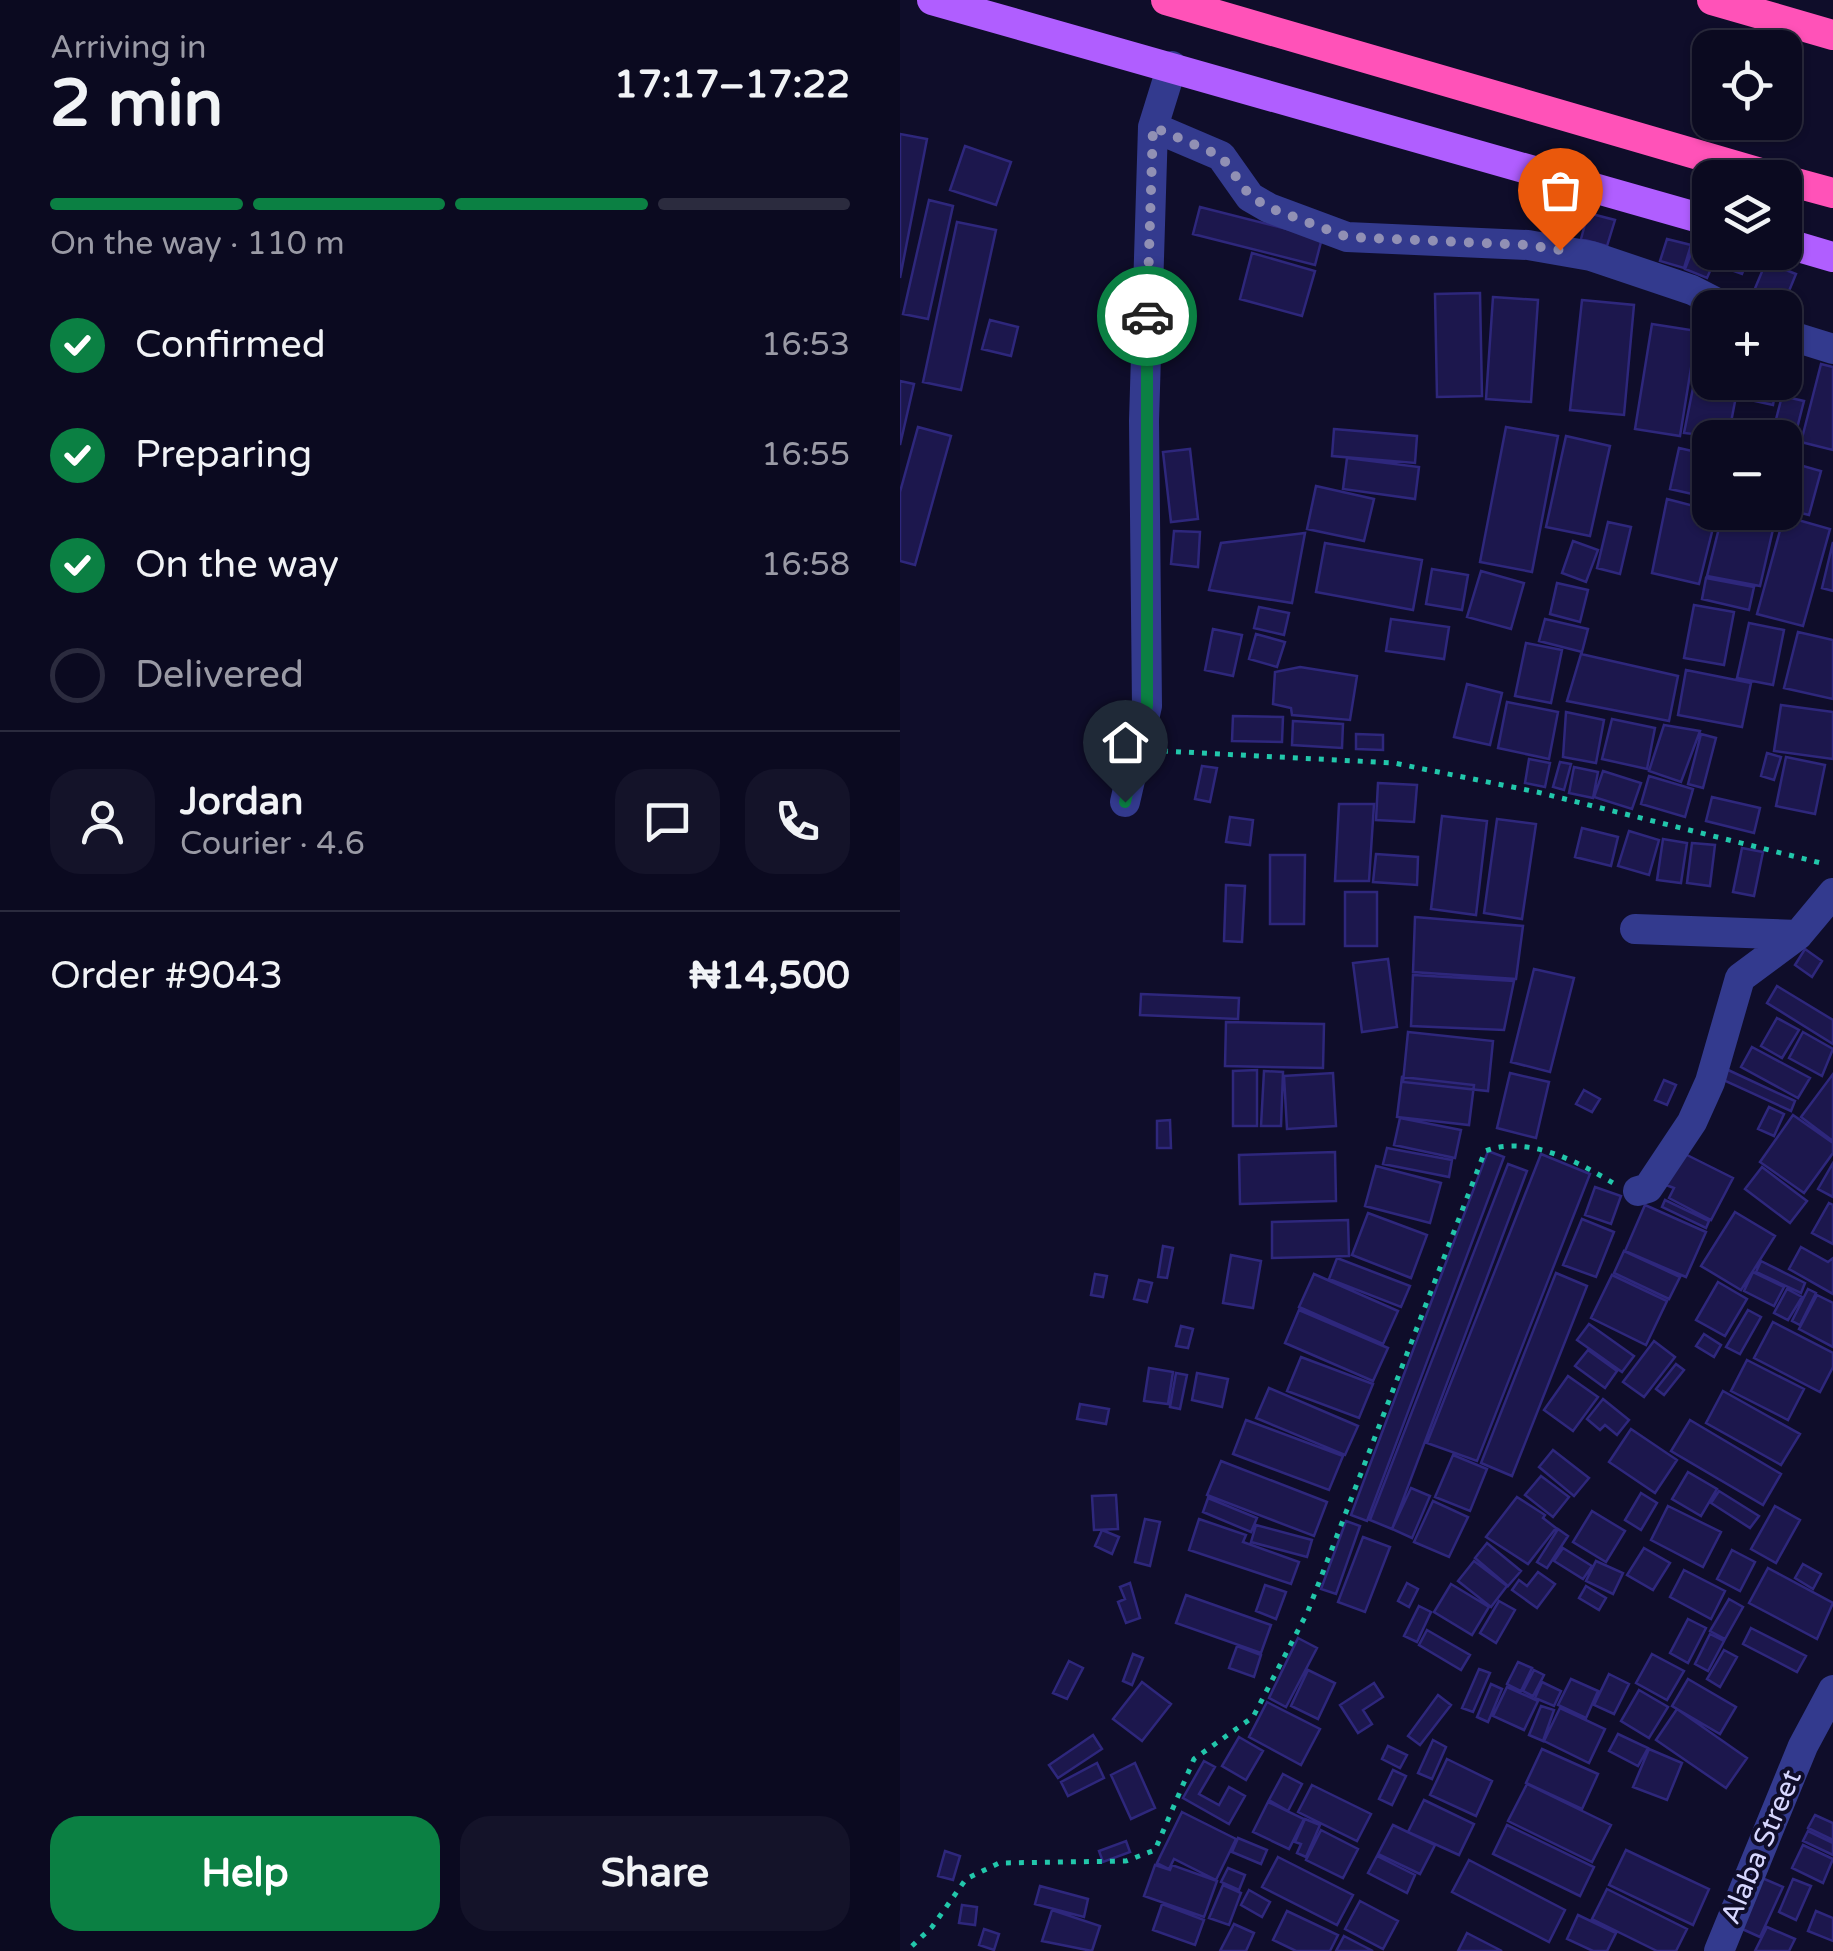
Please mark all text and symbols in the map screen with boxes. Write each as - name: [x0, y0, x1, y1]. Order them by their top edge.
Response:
- text: Arriving in: [50, 29, 207, 67]
- map controls: [1692, 30, 1802, 530]
- button: locate: [1692, 30, 1802, 140]
- text: 17:17–17:22: [614, 62, 850, 108]
- text: 2 min: [50, 65, 223, 144]
- pin: [1518, 148, 1603, 251]
- button: layers: [1692, 160, 1802, 270]
- icon: bag: [1533, 163, 1588, 218]
- text: On the way · 110 m: [50, 225, 345, 263]
- courier: [1097, 266, 1197, 366]
- icon: car: [1120, 289, 1175, 344]
- button: +: [1692, 290, 1802, 400]
- icon: check: [50, 318, 105, 373]
- text: Confirmed: [135, 322, 326, 368]
- text: 16:53: [761, 326, 850, 364]
- button: −: [1692, 420, 1802, 530]
- icon: check: [50, 428, 105, 483]
- text: Preparing: [135, 432, 312, 478]
- text: 16:55: [761, 436, 850, 474]
- icon: check: [50, 538, 105, 593]
- text: On the way: [135, 542, 339, 588]
- text: 16:58: [761, 546, 850, 584]
- text: Delivered: [135, 652, 304, 698]
- pin: [1083, 700, 1168, 803]
- icon: home: [1098, 715, 1153, 770]
- button: person: [50, 769, 155, 874]
- button: chat: [615, 769, 720, 874]
- button: phone: [745, 769, 850, 874]
- text: Jordan: [180, 779, 303, 825]
- text: Courier · 4.6: [180, 825, 365, 863]
- text: Order #9043: [50, 953, 283, 999]
- text: ₦14,500: [689, 953, 850, 999]
- street label: Alaba Street: [1713, 1765, 1809, 1929]
- button: Help: [50, 1816, 440, 1931]
- button: Share: [460, 1816, 850, 1931]

